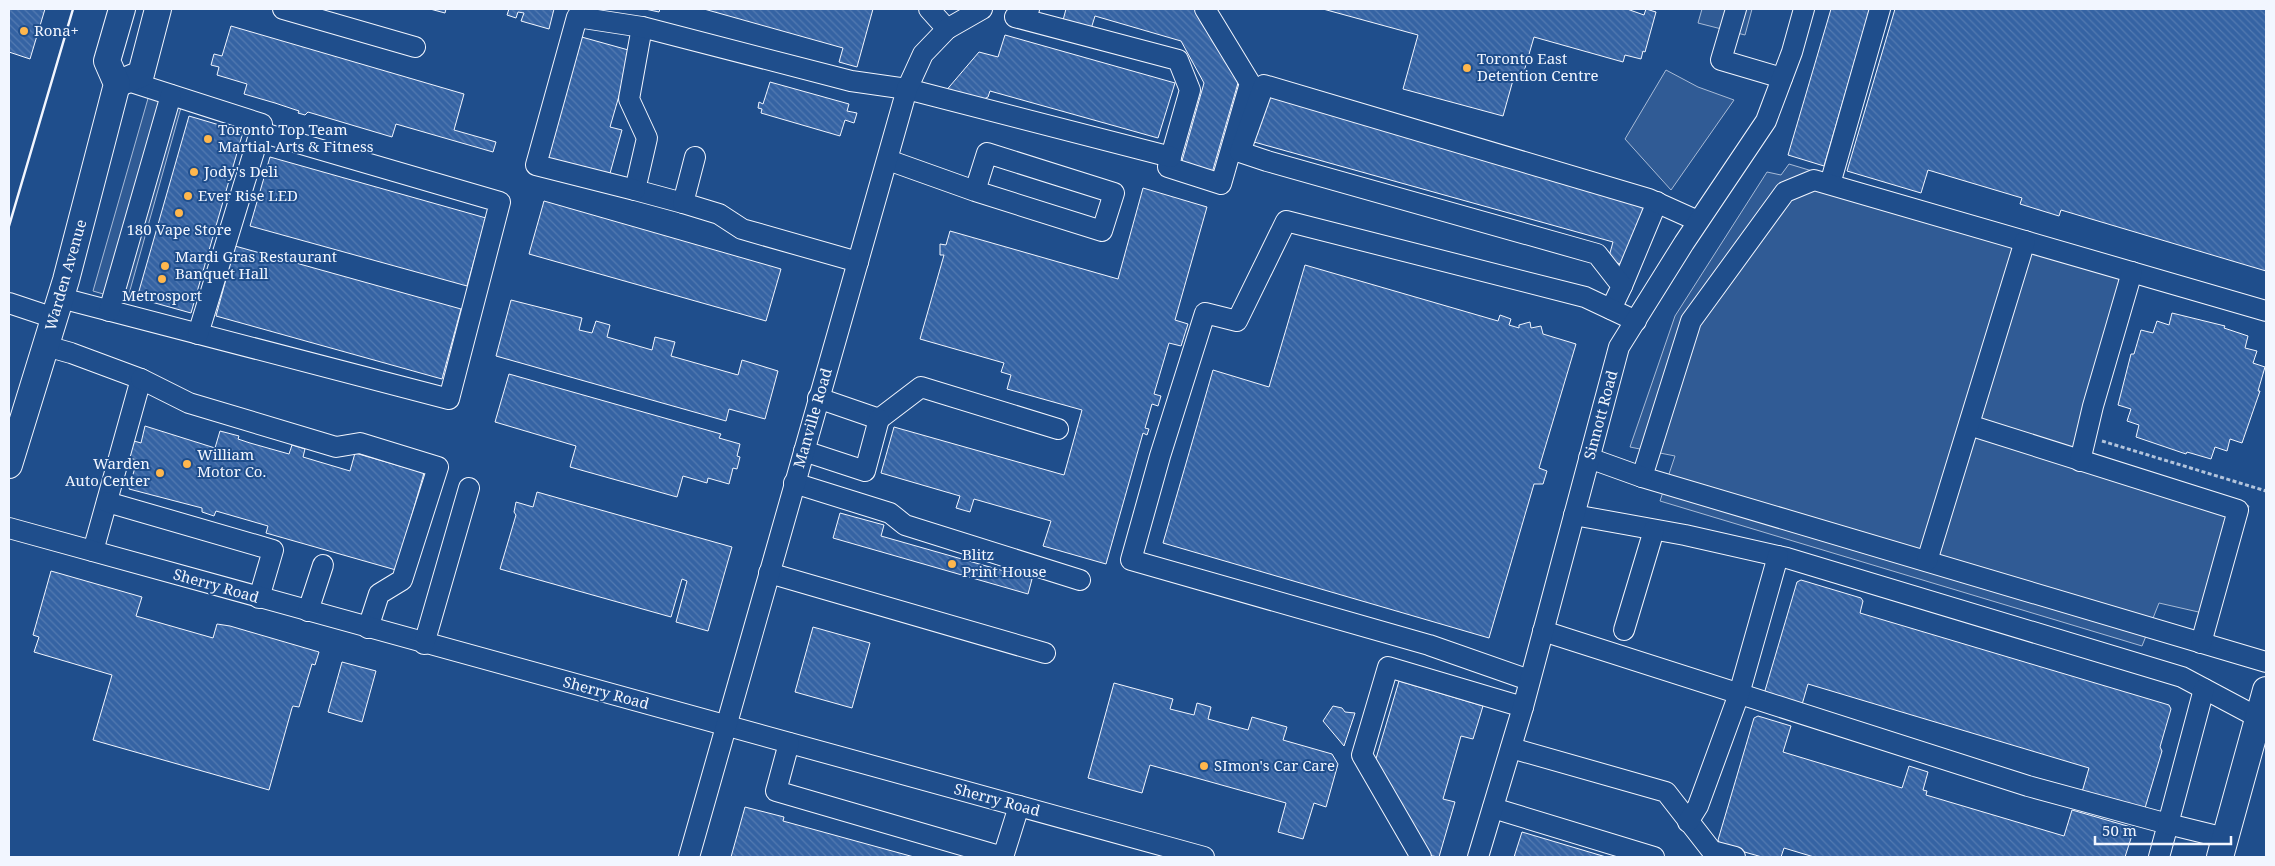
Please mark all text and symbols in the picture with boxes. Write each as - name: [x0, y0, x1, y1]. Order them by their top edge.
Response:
- place label: Rona+: [34, 20, 79, 40]
- marker: Rona+: [18, 25, 30, 37]
- place label: Toronto East Detention Centre: [1477, 48, 1599, 85]
- marker: Toronto East Detention Centre: [1461, 62, 1473, 74]
- place label: Toronto Top Team Martial Arts & Fitness: [218, 119, 374, 156]
- marker: Toronto Top Team Martial Arts & Fitness: [202, 133, 214, 145]
- place label: Jody's Deli: [203, 161, 278, 181]
- marker: Jody's Deli: [188, 166, 200, 178]
- place label: Ever Rise LED: [198, 185, 298, 205]
- marker: Ever Rise LED: [182, 190, 194, 202]
- marker: 180 Vape Store: [173, 207, 185, 219]
- street label: Warden Avenue: [40, 217, 90, 333]
- place label: 180 Vape Store: [126, 219, 232, 239]
- place label: Mardi Gras Restaurant Banquet Hall: [175, 246, 337, 283]
- marker: Mardi Gras Restaurant Banquet Hall: [159, 260, 171, 272]
- marker: Metrosport: [156, 273, 168, 285]
- place label: Metrosport: [122, 285, 202, 305]
- street label: Manville Road: [788, 365, 836, 470]
- street label: Sinnott Road: [1579, 368, 1622, 462]
- place label: William Motor Co.: [197, 444, 266, 481]
- place label: Warden Auto Center: [65, 453, 150, 490]
- marker: William Motor Co.: [181, 458, 193, 470]
- marker: Warden Auto Center: [154, 467, 166, 479]
- place label: Blitz Print House: [962, 544, 1047, 581]
- marker: Blitz Print House: [946, 558, 958, 570]
- street label: Sherry Road: [171, 563, 262, 607]
- street label: Sherry Road: [561, 671, 652, 713]
- place label: SImon's Car Care: [1214, 755, 1335, 775]
- marker: SImon's Car Care: [1198, 760, 1210, 772]
- street label: Sherry Road: [952, 778, 1043, 820]
- scale bar: [2095, 814, 2231, 846]
- text: 50 m: [2102, 820, 2137, 840]

